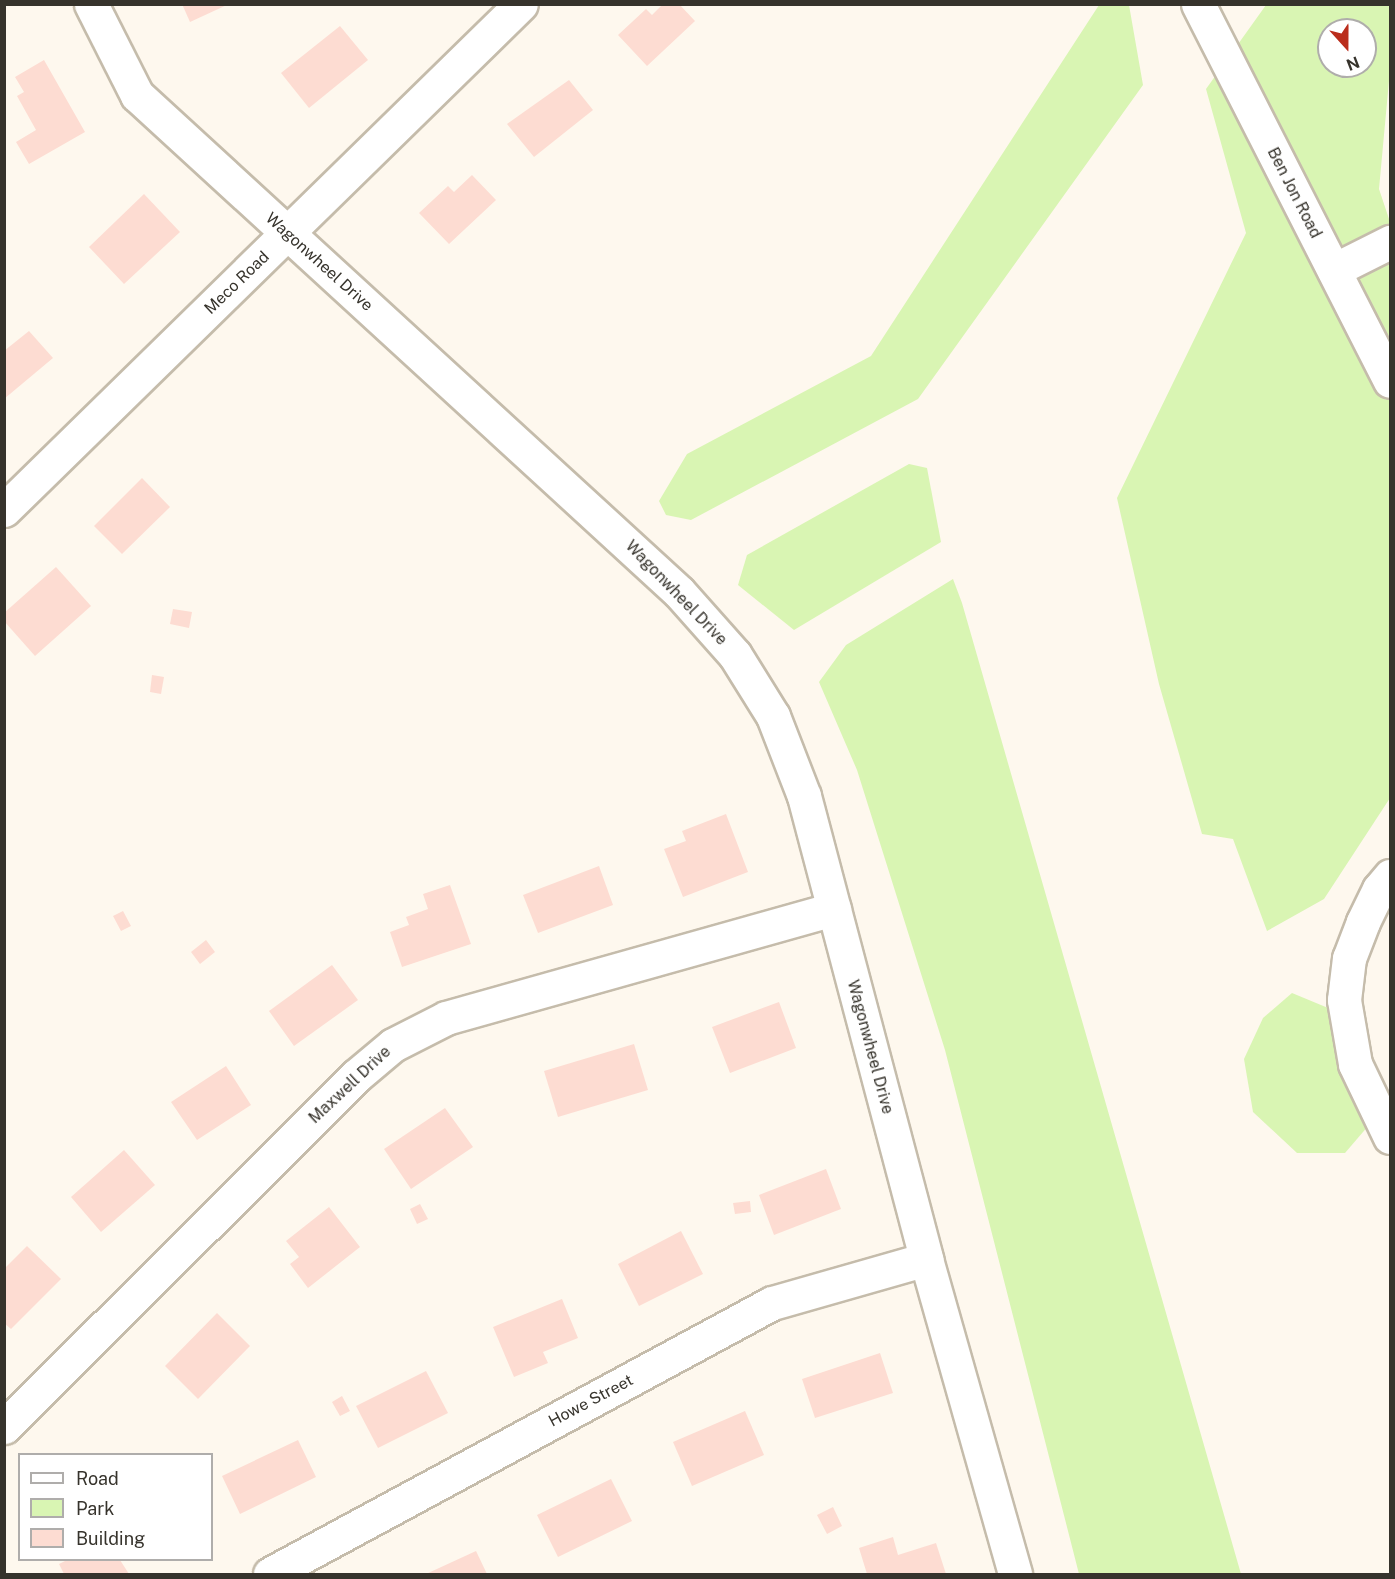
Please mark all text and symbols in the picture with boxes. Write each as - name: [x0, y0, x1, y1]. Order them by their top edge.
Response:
- north arrow: [1317, 18, 1377, 78]
- text: N: [1344, 52, 1362, 75]
- street label: Ben Jon Road: [1263, 144, 1325, 242]
- street label: Wagonwheel Drive: [261, 209, 377, 315]
- street label: Meco Road: [201, 247, 273, 319]
- street label: Wagonwheel Drive: [621, 537, 731, 649]
- street label: Wagonwheel Drive: [843, 978, 897, 1116]
- street label: Maxwell Drive: [305, 1042, 395, 1128]
- street label: Howe Street: [545, 1371, 637, 1431]
- legend: [18, 1453, 213, 1561]
- text: Road: [76, 1468, 119, 1489]
- text: Park: [76, 1498, 114, 1519]
- text: Building: [76, 1528, 145, 1549]

